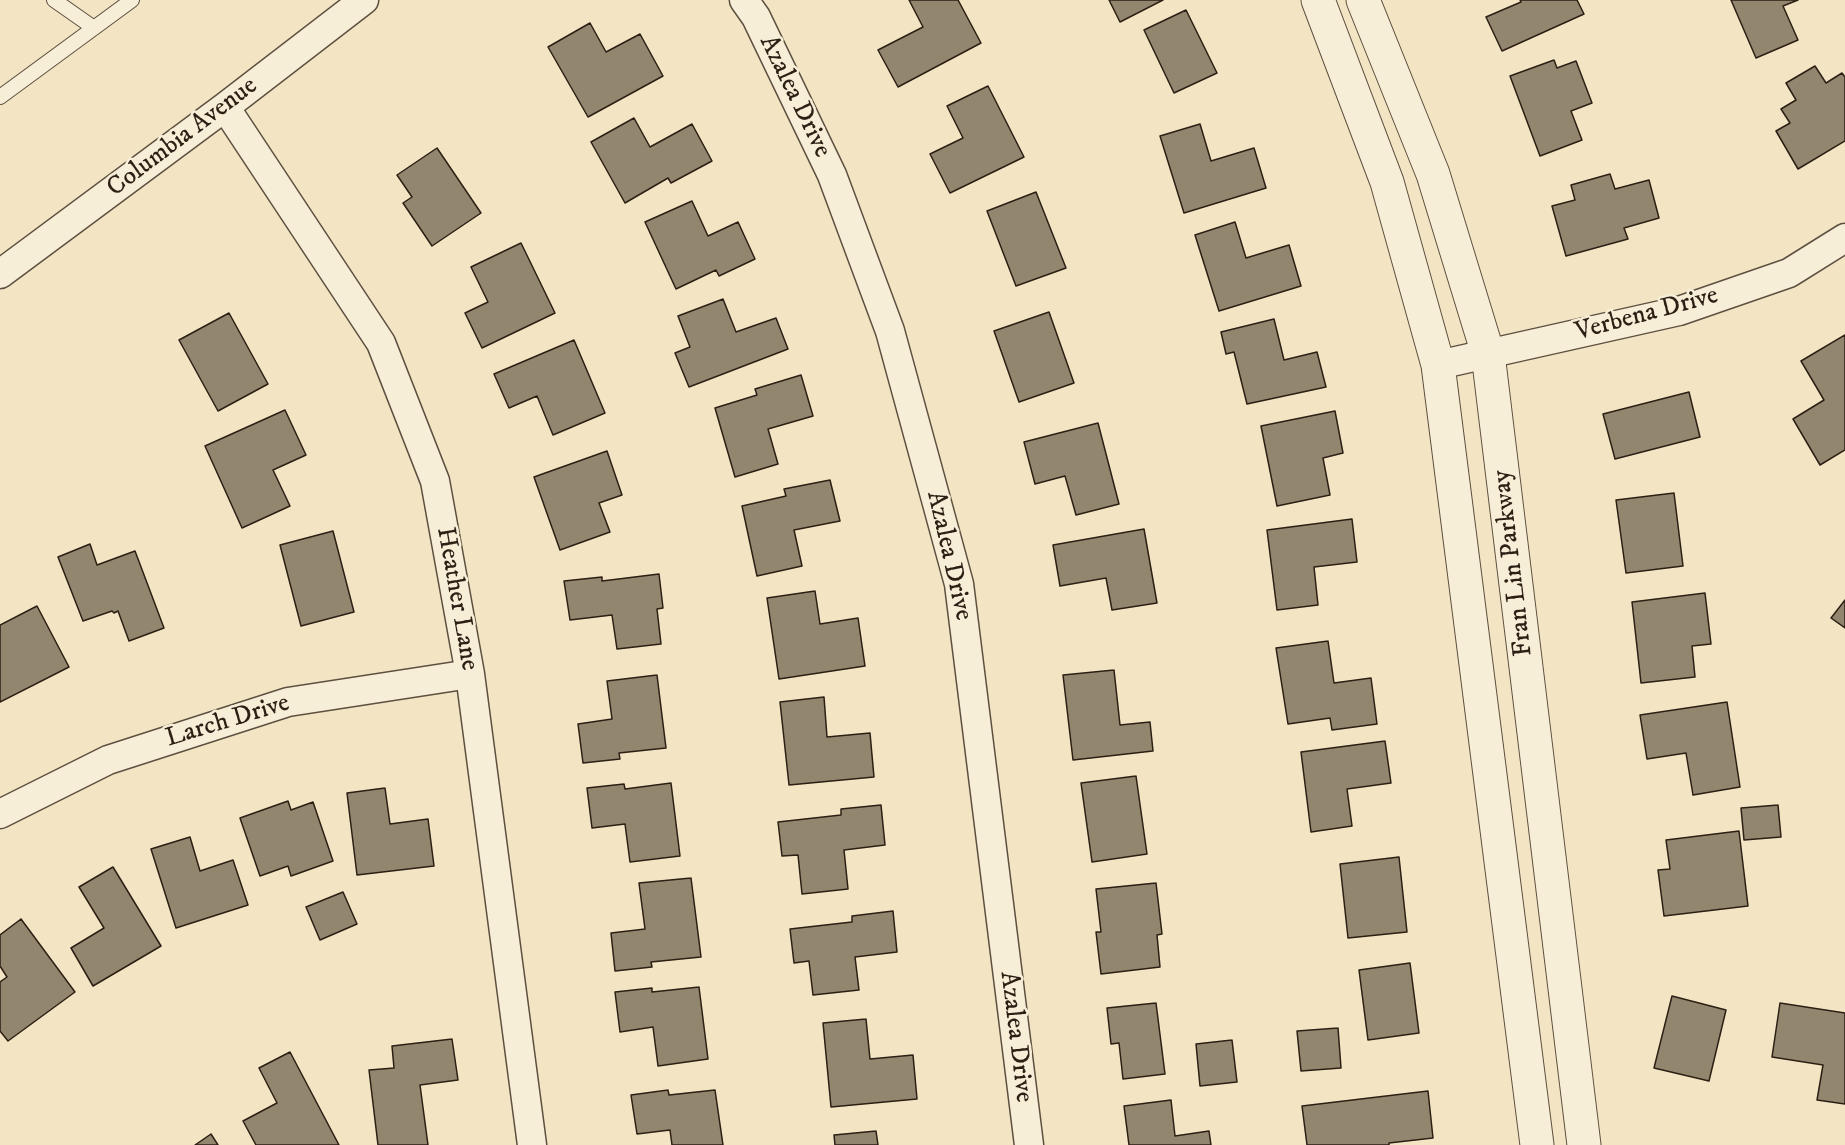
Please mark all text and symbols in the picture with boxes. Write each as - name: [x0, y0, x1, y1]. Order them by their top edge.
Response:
- street label: Azalea Drive: [751, 31, 837, 163]
- street label: Columbia Avenue: [102, 71, 264, 205]
- street label: Verbena Drive: [1572, 281, 1722, 349]
- street label: Fran Lin Parkway: [1487, 468, 1541, 658]
- street label: Azalea Drive: [918, 488, 978, 624]
- street label: Heather Lane: [428, 525, 484, 673]
- street label: Larch Drive: [162, 688, 294, 756]
- street label: Azalea Drive: [991, 970, 1039, 1104]

